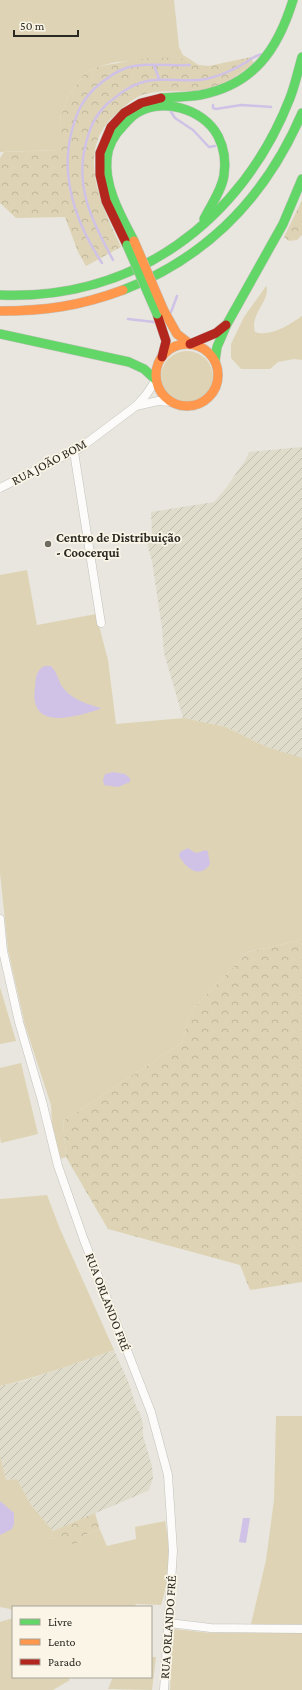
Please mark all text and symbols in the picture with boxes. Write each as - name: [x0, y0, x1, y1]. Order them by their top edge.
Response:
- scale bar: [14, 12, 78, 38]
- text: 50 m: [20, 19, 45, 33]
- street label: RUA JOÃO BOM: [9, 436, 89, 488]
- place label: Centro de Distribuição - Coocerqui: [56, 530, 181, 560]
- marker: Centro de Distribuição - Coocerqui: [43, 539, 53, 549]
- street label: RUA ORLANDO FRÉ: [82, 1251, 134, 1353]
- street label: RUA ORLANDO FRÉ: [157, 1575, 179, 1679]
- legend: [12, 1606, 152, 1678]
- text: Livre: [48, 1615, 72, 1629]
- text: Lento: [48, 1635, 76, 1649]
- text: Parado: [48, 1655, 81, 1669]

